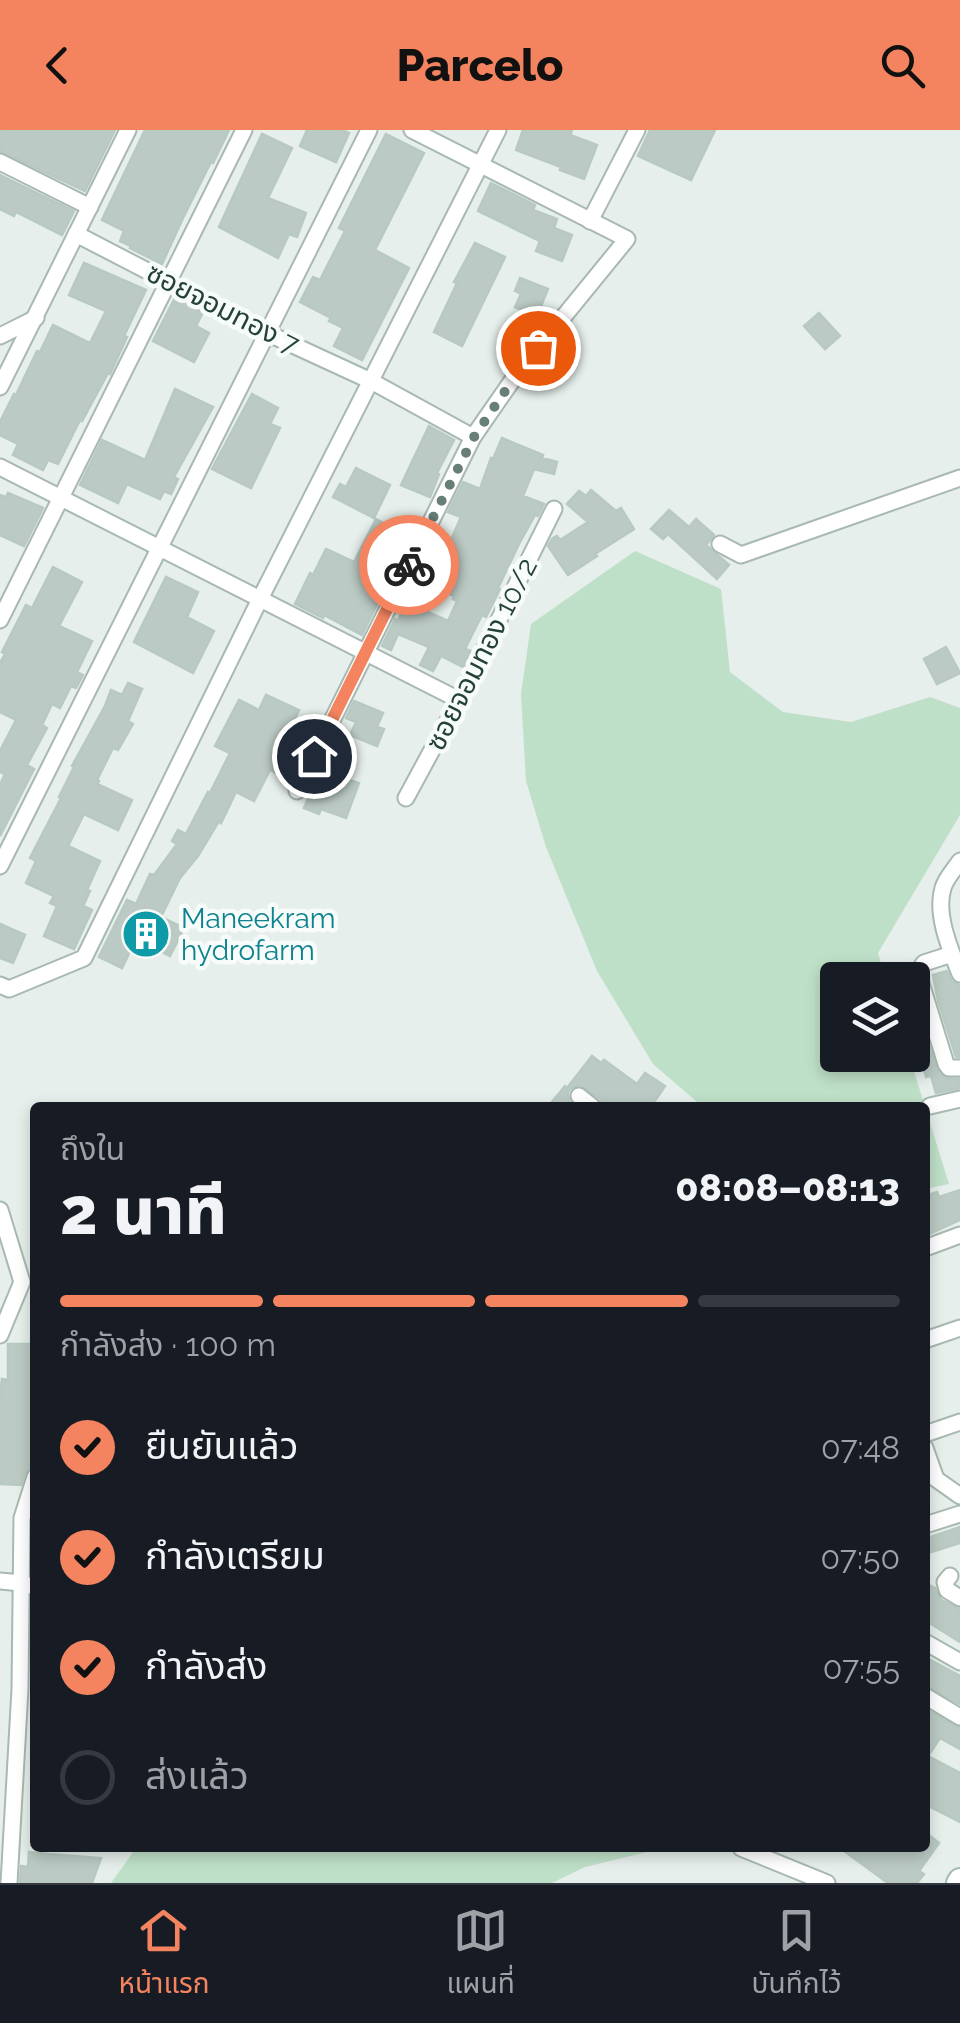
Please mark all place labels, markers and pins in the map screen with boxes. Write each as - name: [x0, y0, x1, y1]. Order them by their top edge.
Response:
- pin: [496, 306, 581, 391]
- pin: [272, 714, 357, 799]
- place label: Maneekram hydrofarm: [181, 902, 335, 967]
- building icon: Maneekram hydrofarm: [120, 908, 172, 960]

